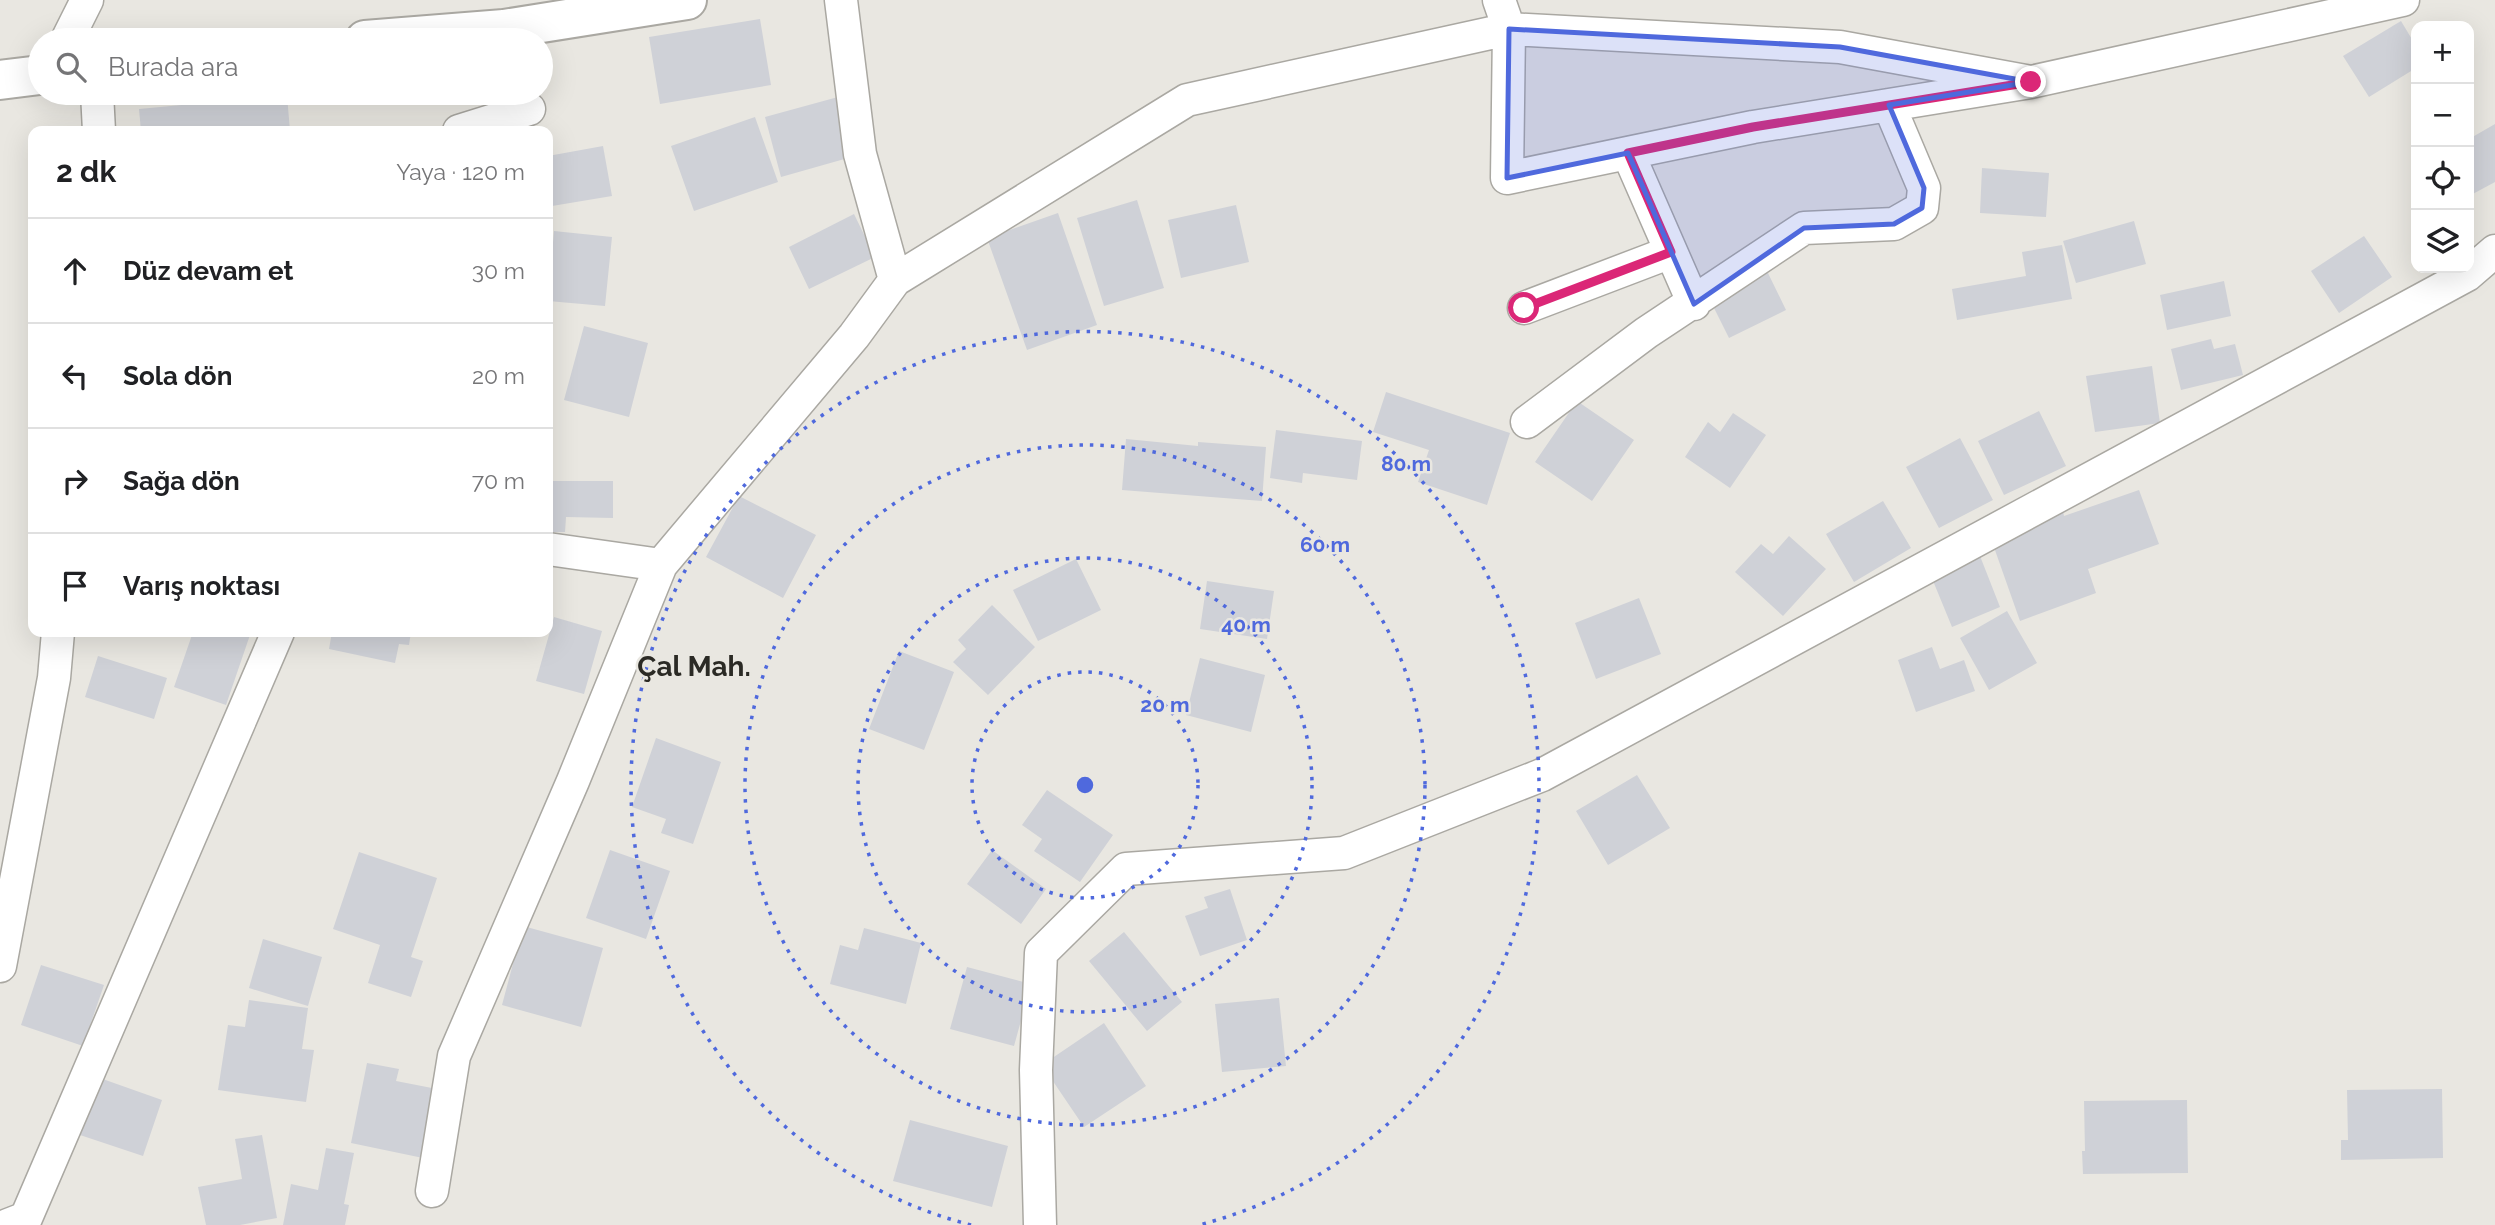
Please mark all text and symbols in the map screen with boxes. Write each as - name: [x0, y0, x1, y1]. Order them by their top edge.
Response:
- map controls: [2411, 21, 2474, 273]
- button: +: [2411, 21, 2474, 84]
- search box: [28, 28, 553, 105]
- icon: search: [52, 48, 90, 86]
- text: Burada ara: [108, 52, 238, 82]
- route end: [2015, 66, 2046, 97]
- button: −: [2411, 84, 2474, 147]
- button: locate: [2411, 147, 2474, 210]
- text: 2 dk: [56, 154, 116, 189]
- text: Yaya · 120 m: [396, 158, 525, 185]
- button: layers: [2411, 210, 2474, 273]
- icon: ahead: [56, 252, 94, 290]
- text: Düz devam et: [123, 256, 293, 286]
- text: 30 m: [472, 257, 525, 284]
- route start: [1508, 292, 1539, 323]
- icon: left: [56, 357, 94, 395]
- text: Sola dön: [123, 361, 232, 391]
- text: 20 m: [472, 362, 525, 389]
- text: 80 m: [1381, 451, 1431, 476]
- icon: right: [56, 462, 94, 500]
- text: Sağa dön: [123, 466, 240, 496]
- text: 70 m: [472, 467, 525, 494]
- text: 60 m: [1300, 532, 1350, 557]
- icon: arrive: [56, 567, 94, 605]
- text: Varış noktası: [123, 571, 280, 601]
- text: 40 m: [1221, 612, 1271, 637]
- district label: Çal Mah.: [637, 650, 751, 683]
- text: 20 m: [1140, 692, 1190, 717]
- centre of rings: [1073, 773, 1097, 797]

